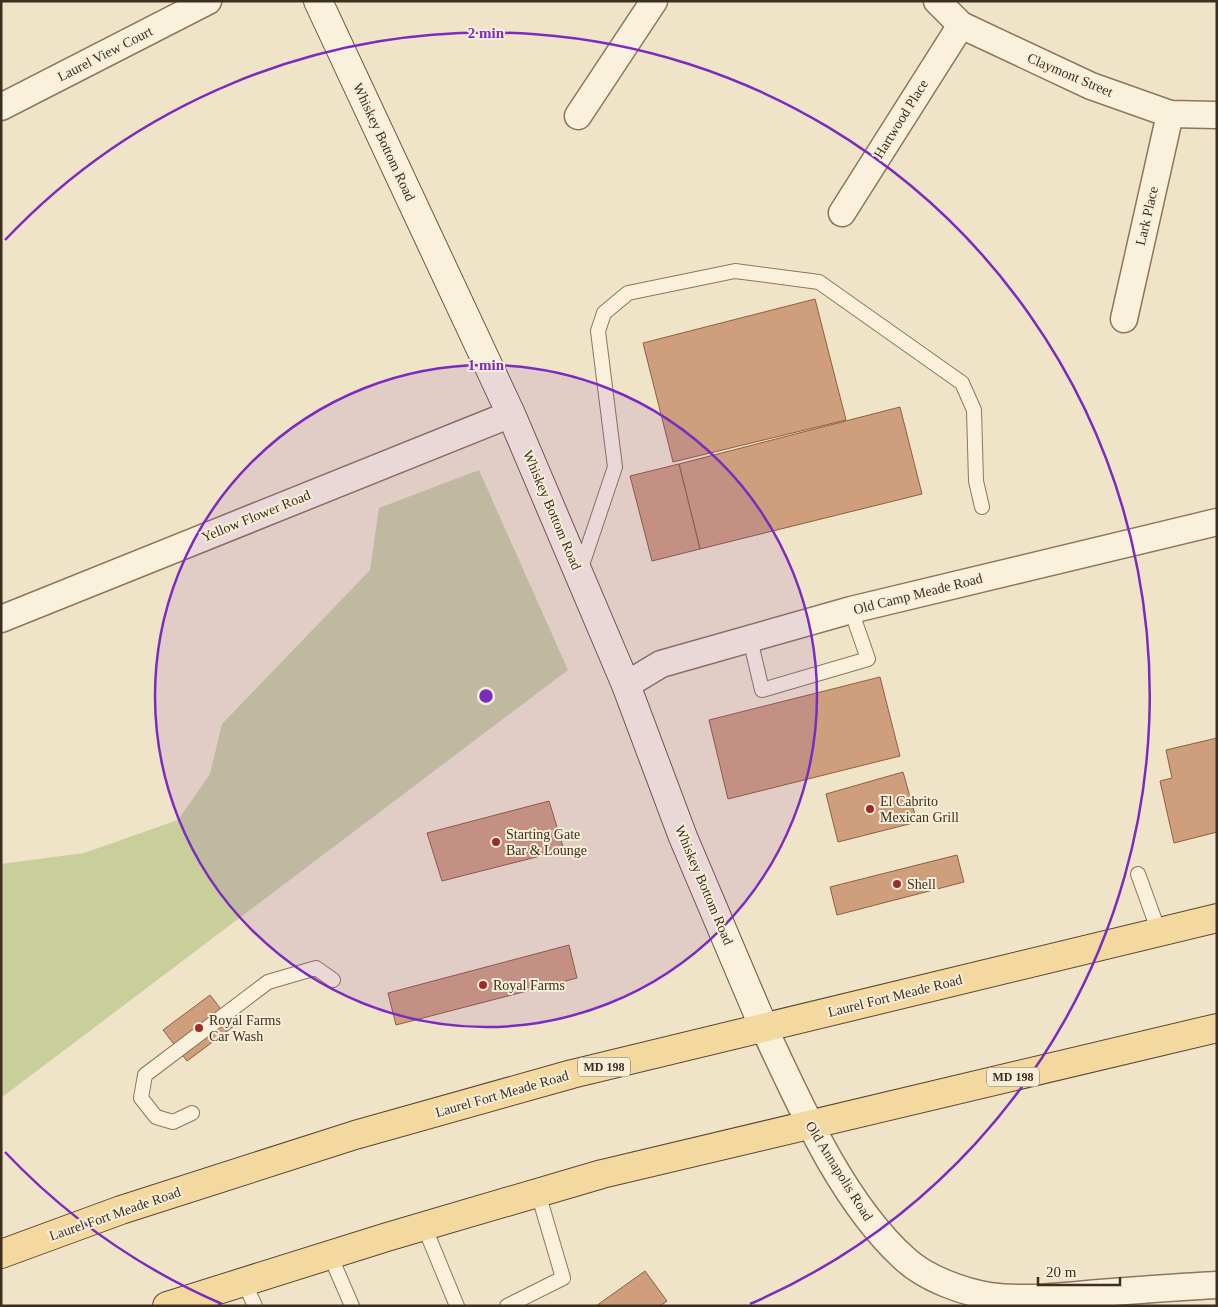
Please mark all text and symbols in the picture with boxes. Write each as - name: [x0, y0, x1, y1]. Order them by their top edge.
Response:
- street label: Laurel View Court: [55, 24, 155, 84]
- text: 2 min: [468, 25, 505, 41]
- street label: Claymont Street: [1025, 50, 1115, 100]
- street label: Hartwood Place: [871, 77, 931, 161]
- street label: Whiskey Bottom Road: [350, 81, 418, 203]
- street label: Lark Place: [1133, 185, 1161, 247]
- text: 1 min: [468, 357, 505, 373]
- street label: Whiskey Bottom Road: [520, 448, 584, 572]
- street label: Yellow Flower Road: [199, 487, 313, 545]
- street label: Old Camp Meade Road: [852, 571, 984, 617]
- centre of rings: [477, 687, 495, 705]
- place label: El Cabrito Mexican Grill: [880, 794, 959, 825]
- marker: El Cabrito Mexican Grill: [864, 803, 876, 815]
- street label: Whiskey Bottom Road: [672, 823, 736, 947]
- place label: Starting Gate Bar & Lounge: [506, 827, 587, 858]
- marker: Starting Gate Bar & Lounge: [490, 836, 502, 848]
- place label: Shell: [907, 877, 936, 892]
- marker: Shell: [891, 878, 903, 890]
- street label: Laurel Fort Meade Road: [826, 972, 964, 1020]
- place label: Royal Farms: [493, 978, 565, 993]
- marker: Royal Farms: [477, 979, 489, 991]
- place label: Royal Farms Car Wash: [209, 1013, 281, 1044]
- marker: Royal Farms Car Wash: [193, 1022, 205, 1034]
- road number: MD 198: [578, 1058, 630, 1076]
- street label: Laurel Fort Meade Road: [434, 1068, 570, 1120]
- road number: MD 198: [987, 1068, 1039, 1086]
- street label: Old Annapolis Road: [802, 1119, 876, 1223]
- street label: Laurel Fort Meade Road: [47, 1184, 183, 1244]
- scale bar: [1038, 1254, 1120, 1286]
- text: 20 m: [1046, 1264, 1077, 1280]

